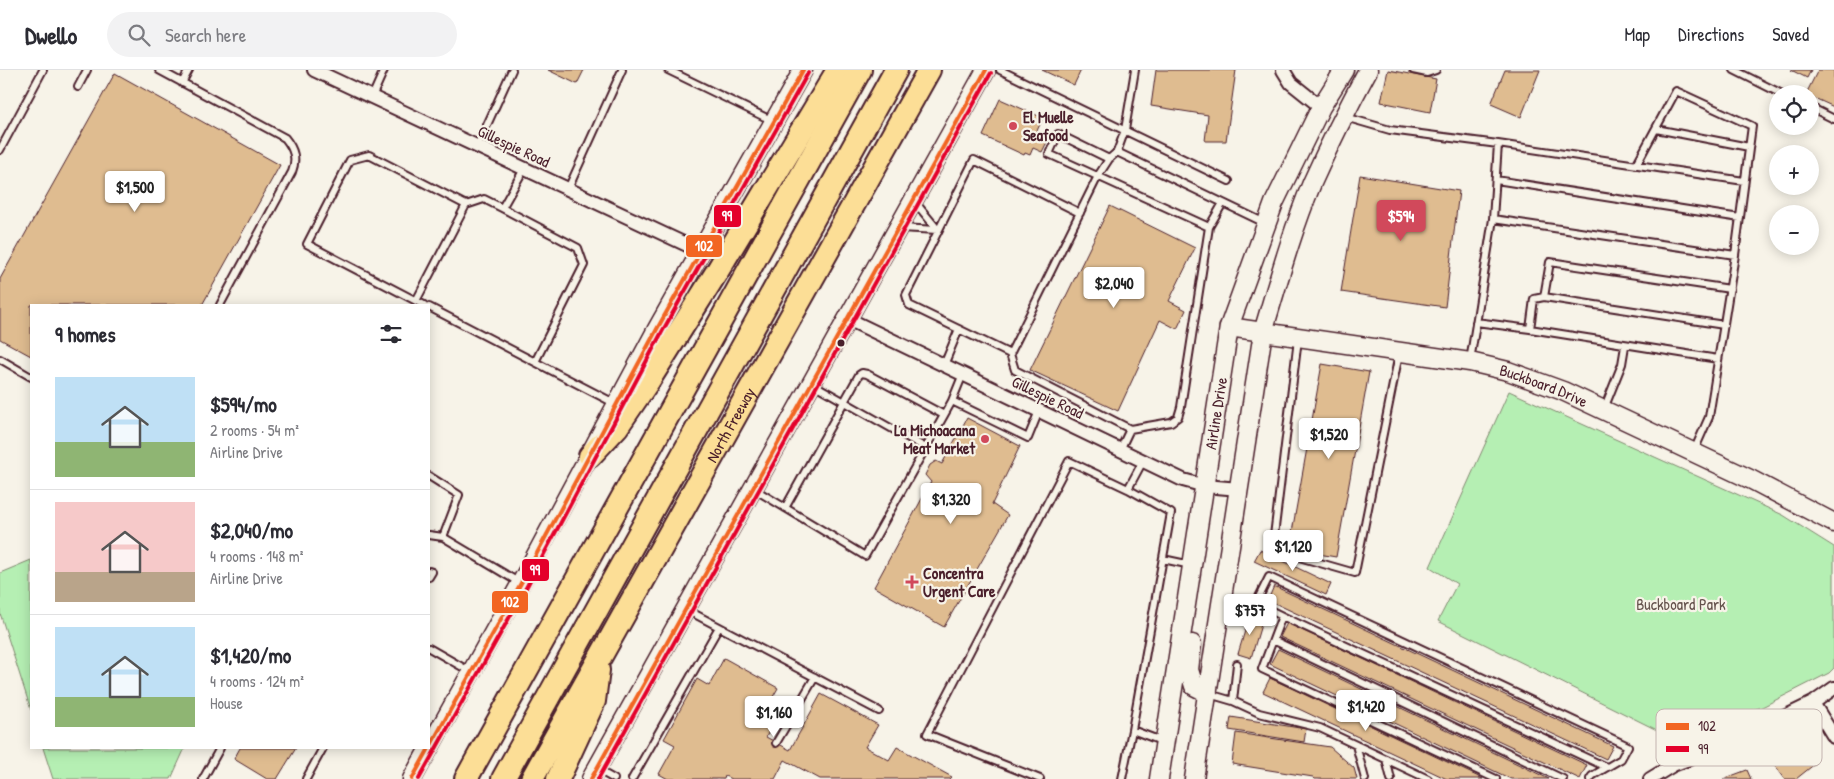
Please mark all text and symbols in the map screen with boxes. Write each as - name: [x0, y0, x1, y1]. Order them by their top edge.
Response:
- search box: [107, 12, 457, 57]
- text: Dwello: [25, 19, 77, 51]
- icon: search: [125, 21, 153, 49]
- text: Search here: [165, 22, 246, 48]
- text: Map: [1625, 22, 1650, 47]
- text: Directions: [1678, 22, 1744, 47]
- text: Saved: [1772, 22, 1809, 47]
- map controls: [1769, 85, 1819, 255]
- button: locate: [1769, 85, 1819, 135]
- place label: El Muelle Seafood: [1023, 106, 1074, 146]
- street label: Gillespie Road: [474, 120, 554, 172]
- marker: El Muelle Seafood: [1007, 120, 1019, 132]
- button: +: [1769, 145, 1819, 195]
- pin: $1,500: [94, 170, 176, 213]
- text: $1,500: [116, 176, 154, 198]
- pin: $594: [1371, 200, 1431, 242]
- line badge: 99: [713, 204, 742, 228]
- text: $594: [1388, 205, 1414, 227]
- button: −: [1769, 205, 1819, 255]
- text: 99: [722, 206, 733, 225]
- line badge: 102: [685, 234, 723, 258]
- text: 102: [695, 236, 713, 255]
- pin: $2,040: [1073, 266, 1155, 309]
- text: $2,040: [1094, 272, 1134, 294]
- text: 9 homes: [55, 320, 116, 349]
- icon: filters: [377, 320, 405, 348]
- unlabelled marker: [836, 338, 846, 348]
- street label: Buckboard Drive: [1498, 358, 1592, 412]
- street label: Gillespie Road: [1008, 370, 1088, 424]
- street label: Airline Drive: [1199, 375, 1232, 451]
- street label: North Freeway: [701, 383, 760, 466]
- text: $594/mo: [210, 390, 277, 419]
- icon: home: [95, 397, 155, 457]
- pin: $1,520: [1288, 418, 1370, 460]
- text: 2 rooms · 54 m²: [210, 419, 299, 441]
- place label: La Michoacana Meat Market: [894, 419, 976, 459]
- text: $1,520: [1310, 423, 1348, 445]
- marker: La Michoacana Meat Market: [979, 433, 991, 445]
- text: Airline Drive: [210, 441, 283, 463]
- pin: $1,320: [910, 482, 992, 525]
- text: $1,320: [932, 488, 970, 510]
- text: $2,040/mo: [210, 516, 293, 545]
- icon: home: [95, 522, 155, 582]
- pin: $1,120: [1252, 530, 1334, 572]
- text: $1,120: [1274, 535, 1312, 557]
- text: 4 rooms · 148 m²: [210, 545, 303, 567]
- line badge: 99: [521, 558, 550, 582]
- text: 99: [530, 560, 541, 579]
- place label: Concentra Urgent Care: [923, 562, 996, 603]
- text: Airline Drive: [210, 567, 283, 589]
- marker: Concentra Urgent Care: [905, 575, 919, 589]
- line badge: 102: [491, 590, 529, 614]
- text: 102: [501, 592, 519, 611]
- park label: Buckboard Park: [1636, 593, 1726, 615]
- pin: $757: [1220, 594, 1280, 636]
- text: $757: [1235, 599, 1265, 621]
- text: $1,420/mo: [210, 641, 291, 670]
- icon: home: [95, 647, 155, 707]
- text: 4 rooms · 124 m²: [210, 670, 304, 692]
- pin: $1,420: [1325, 690, 1407, 732]
- text: House: [210, 692, 243, 714]
- text: $1,420: [1347, 695, 1385, 717]
- pin: $1,160: [733, 696, 815, 738]
- text: $1,160: [756, 701, 792, 723]
- legend: [1656, 709, 1822, 766]
- text: 102: [1698, 716, 1716, 735]
- text: 99: [1698, 739, 1708, 758]

